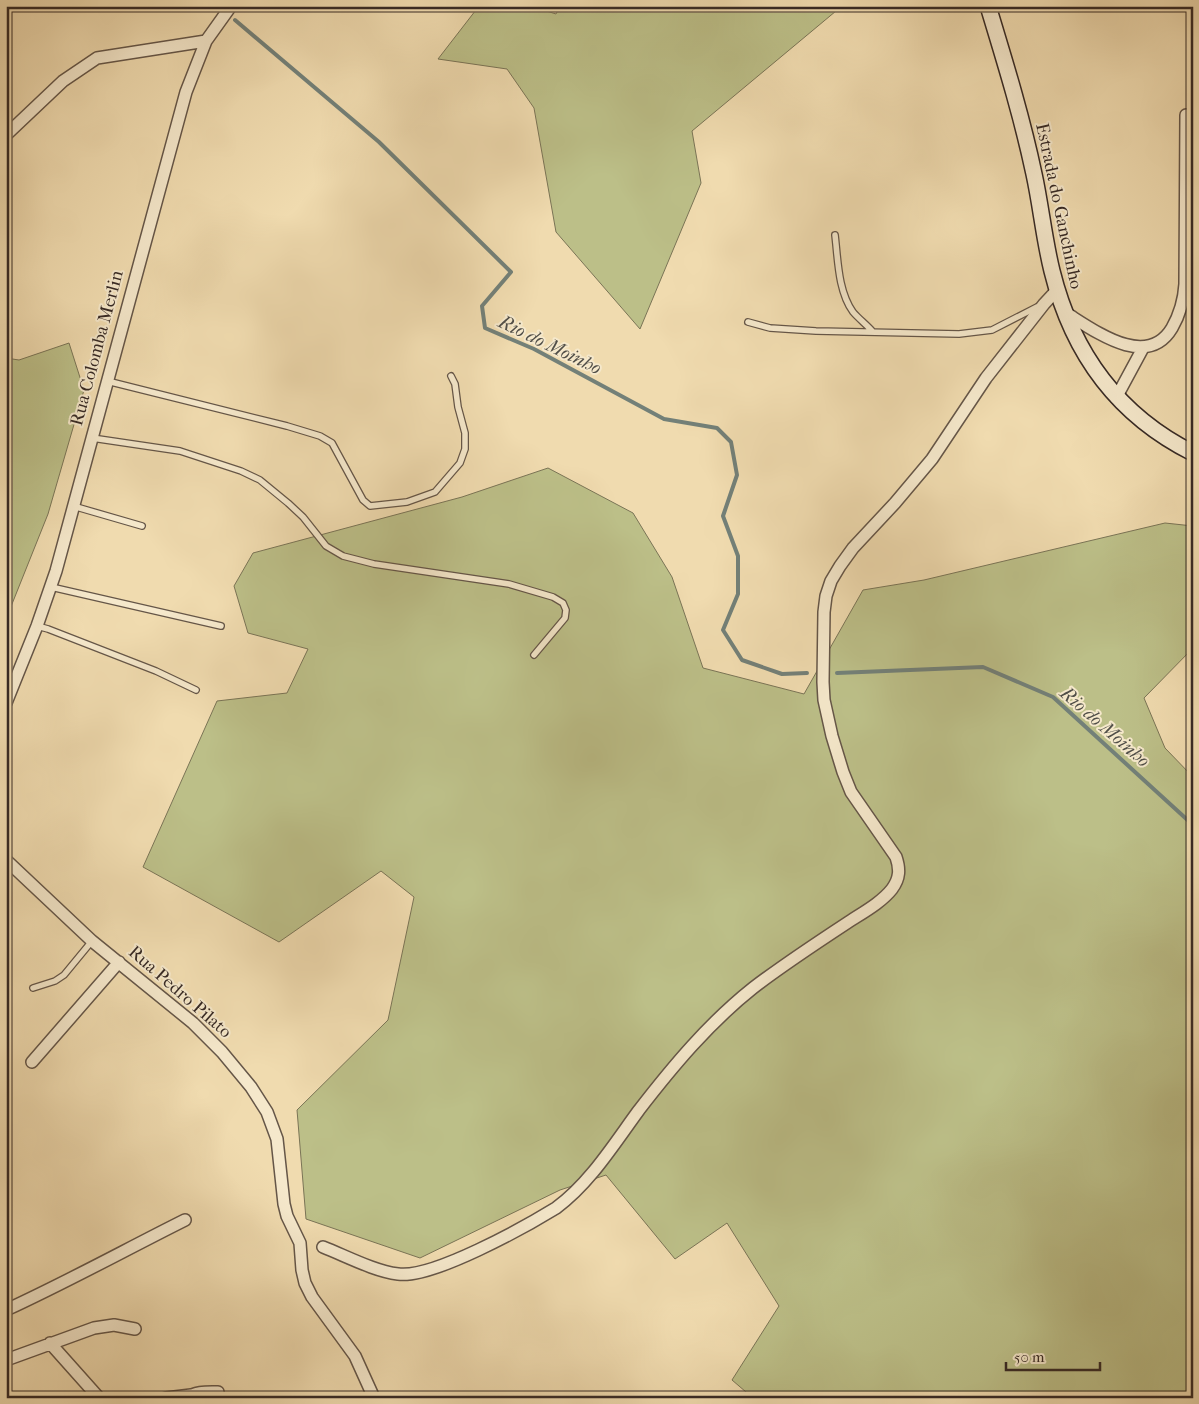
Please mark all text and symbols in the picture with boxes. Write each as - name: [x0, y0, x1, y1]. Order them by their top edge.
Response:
- street label: Estrada do Ganchinho: [1031, 121, 1087, 291]
- street label: Rua Colomba Merlin: [66, 267, 128, 428]
- water label: Rio do Moinho: [493, 310, 605, 379]
- water label: Rio do Moinho: [1054, 681, 1154, 772]
- street label: Rua Pedro Pilato: [124, 941, 236, 1043]
- scale bar: [1006, 1339, 1100, 1371]
- text: 50 m: [1014, 1348, 1045, 1366]

